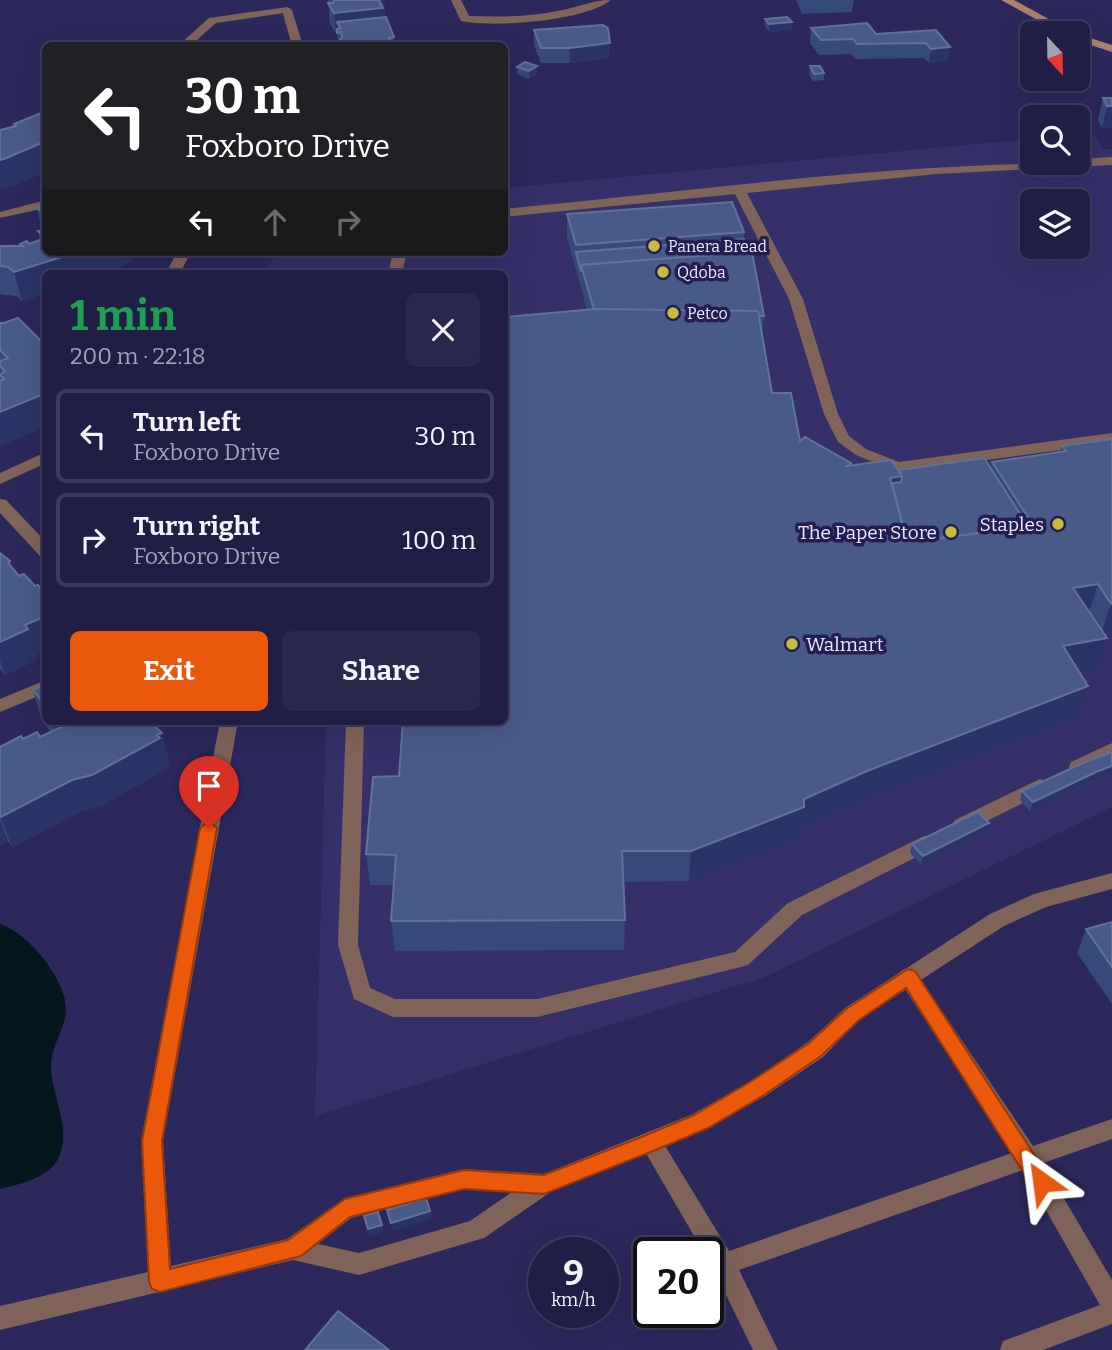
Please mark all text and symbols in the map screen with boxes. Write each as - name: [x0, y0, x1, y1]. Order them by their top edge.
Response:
- north arrow: [1020, 21, 1090, 91]
- map controls: [1020, 21, 1090, 259]
- text: 30 m: [185, 67, 300, 126]
- icon: left: [70, 70, 161, 161]
- button: search: [1020, 105, 1090, 175]
- text: Foxboro Drive: [185, 127, 390, 165]
- button: layers: [1020, 189, 1090, 259]
- icon: left: [183, 203, 221, 241]
- icon: ahead: [256, 203, 294, 241]
- icon: right: [329, 203, 367, 241]
- place label: Panera Bread: [668, 237, 767, 256]
- marker: Panera Bread: [646, 238, 662, 254]
- place label: Qdoba: [677, 263, 726, 282]
- marker: Qdoba: [655, 264, 671, 280]
- text: 1 min: [70, 291, 176, 341]
- button: close: [406, 293, 480, 367]
- place label: Petco: [687, 304, 728, 323]
- marker: Petco: [665, 305, 681, 321]
- text: 200 m · 22:18: [70, 342, 206, 370]
- text: Turn left: [133, 407, 241, 438]
- icon: left: [74, 417, 112, 455]
- text: 30 m: [415, 421, 476, 452]
- text: Foxboro Drive: [133, 438, 280, 466]
- text: Turn right: [133, 511, 260, 542]
- place label: Staples: [980, 513, 1044, 536]
- marker: Staples: [1050, 516, 1066, 532]
- icon: right: [74, 521, 112, 559]
- place label: The Paper Store: [798, 521, 937, 544]
- marker: The Paper Store: [943, 524, 959, 540]
- text: 100 m: [402, 525, 476, 556]
- text: Foxboro Drive: [133, 542, 280, 570]
- button: Exit: [70, 631, 268, 711]
- button: Share: [282, 631, 480, 711]
- place label: Walmart: [806, 633, 884, 656]
- marker: Walmart: [784, 636, 800, 652]
- pin: [179, 756, 239, 828]
- icon: arrive: [190, 767, 228, 805]
- position arrow: [1005, 1145, 1079, 1219]
- speed limit sign: 20: [633, 1237, 724, 1328]
- text: 9: [563, 1252, 584, 1294]
- text: km/h: [551, 1289, 596, 1311]

